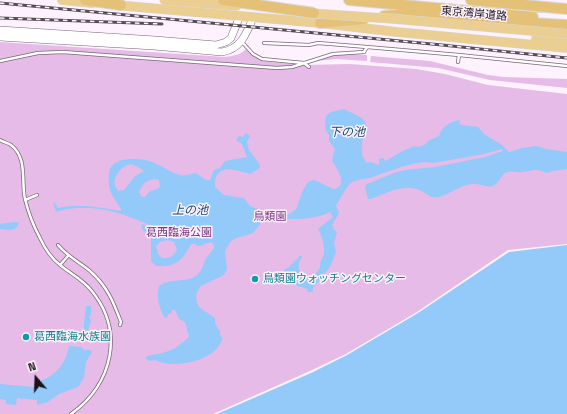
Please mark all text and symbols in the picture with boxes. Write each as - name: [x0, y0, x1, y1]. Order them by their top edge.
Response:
- street label: 東京湾岸道路: [441, 5, 507, 23]
- water label: 下の池: [329, 126, 365, 140]
- water label: 上の池: [172, 204, 208, 218]
- park label: 鳥類園: [254, 210, 286, 224]
- park label: 葛西臨海公園: [146, 226, 212, 240]
- place label: 鳥類園ウォッチングセンター: [263, 272, 406, 286]
- marker: 鳥類園ウォッチングセンター: [250, 274, 260, 284]
- place label: 葛西臨海水族園: [34, 330, 111, 344]
- marker: 葛西臨海水族園: [21, 332, 31, 342]
- north arrow: [16, 358, 56, 398]
- text: N: [26, 359, 38, 374]

